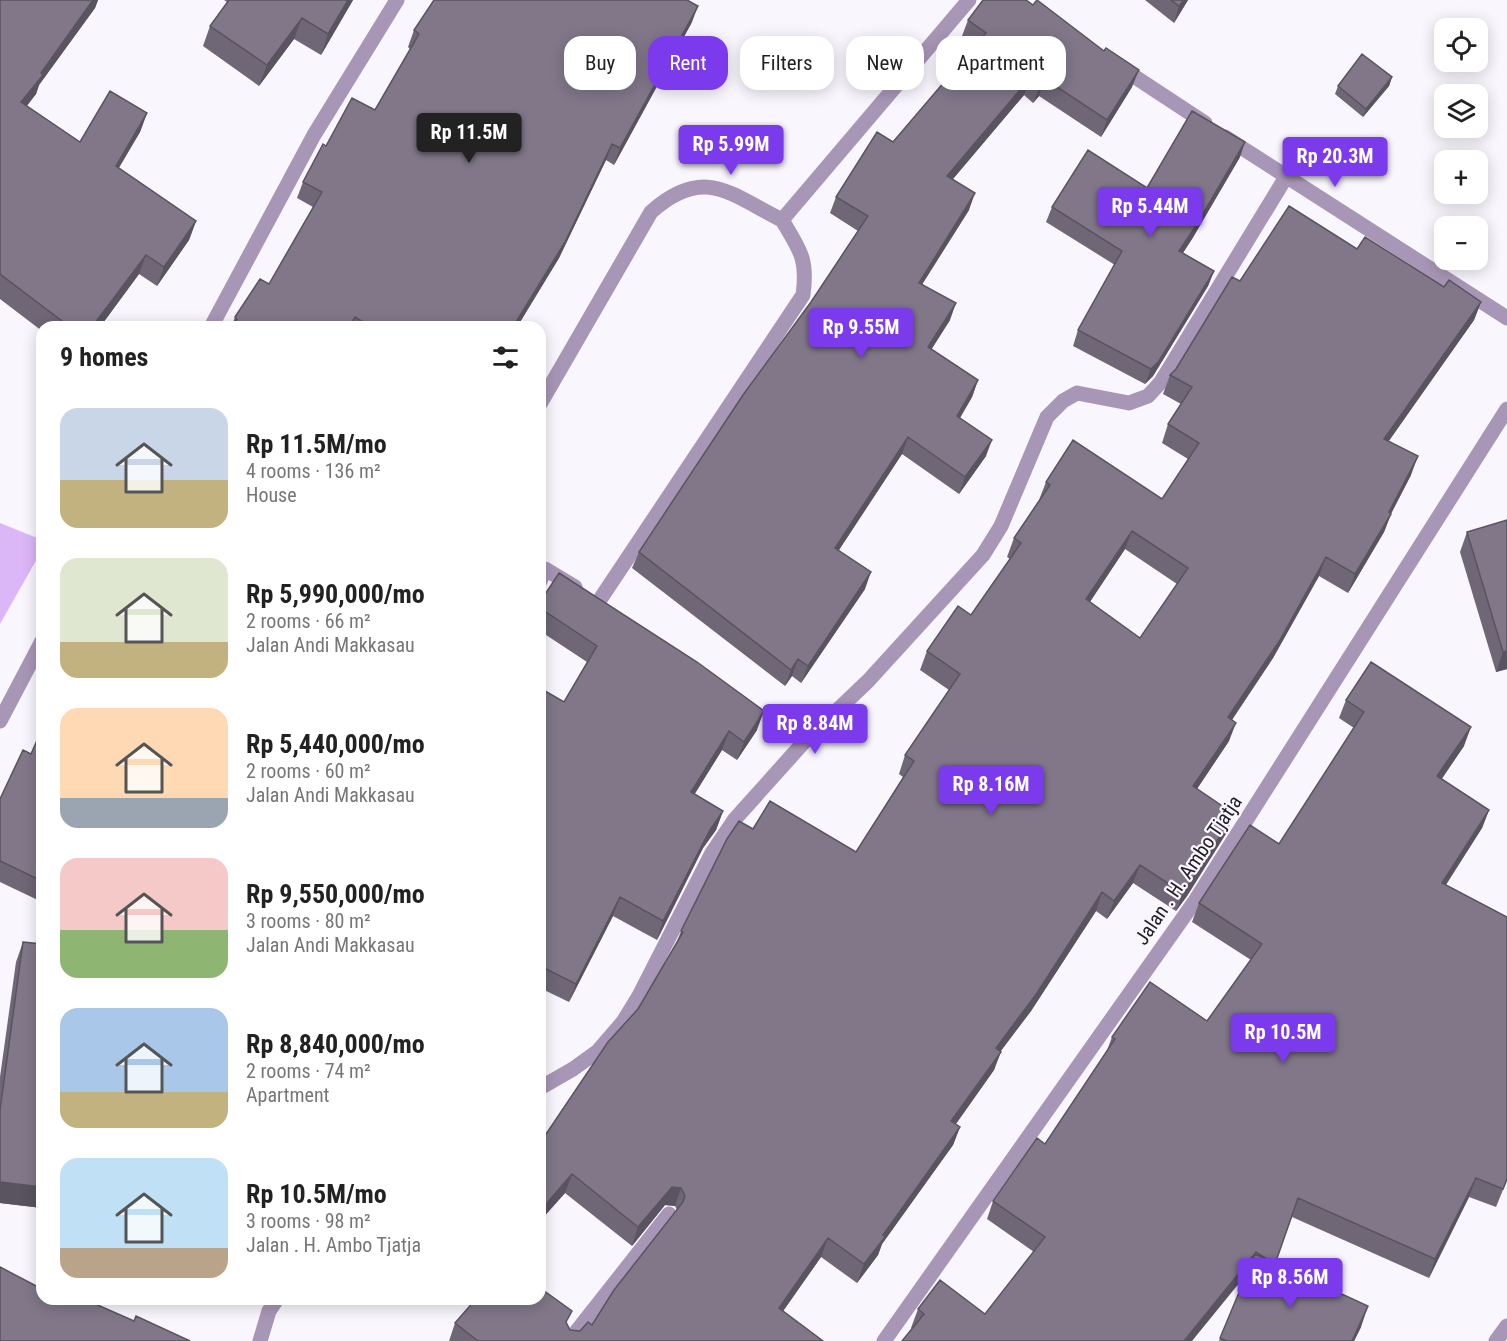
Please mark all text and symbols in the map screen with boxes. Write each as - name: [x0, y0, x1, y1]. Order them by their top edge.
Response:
- map controls: [1434, 18, 1488, 270]
- button: locate: [1434, 18, 1488, 72]
- chip: Buy: [564, 36, 636, 90]
- chip: Rent: [648, 36, 728, 90]
- chip: Filters: [740, 36, 834, 90]
- chip: New: [846, 36, 924, 90]
- chip: Apartment: [936, 36, 1066, 90]
- button: layers: [1434, 84, 1488, 138]
- pin: Rp 11.5M: [407, 113, 531, 164]
- text: Rp 11.5M: [431, 120, 507, 144]
- pin: Rp 5.99M: [669, 125, 793, 176]
- text: Rp 5.99M: [693, 132, 769, 156]
- pin: Rp 20.3M: [1273, 137, 1397, 188]
- text: Rp 20.3M: [1297, 144, 1373, 168]
- button: +: [1434, 150, 1488, 204]
- pin: Rp 5.44M: [1088, 187, 1212, 238]
- text: Rp 5.44M: [1112, 194, 1188, 218]
- button: −: [1434, 216, 1488, 270]
- pin: Rp 9.55M: [799, 308, 923, 359]
- text: Rp 9.55M: [823, 315, 899, 339]
- icon: filters: [489, 341, 522, 374]
- text: 9 homes: [60, 342, 148, 372]
- text: Rp 11.5M/mo: [246, 429, 387, 459]
- icon: home: [108, 432, 180, 504]
- text: 4 rooms · 136 m²: [246, 459, 381, 483]
- text: House: [246, 483, 297, 507]
- text: Rp 5,990,000/mo: [246, 579, 425, 609]
- icon: home: [108, 582, 180, 654]
- text: 2 rooms · 66 m²: [246, 609, 371, 633]
- text: Jalan Andi Makkasau: [246, 633, 415, 657]
- pin: Rp 8.84M: [753, 704, 877, 755]
- text: Rp 8.84M: [777, 711, 853, 735]
- text: Rp 5,440,000/mo: [246, 729, 425, 759]
- icon: home: [108, 732, 180, 804]
- text: 2 rooms · 60 m²: [246, 759, 371, 783]
- pin: Rp 8.16M: [929, 765, 1053, 816]
- text: Rp 8.16M: [953, 772, 1029, 796]
- text: Jalan Andi Makkasau: [246, 783, 415, 807]
- street label: Jalan . H. Ambo Tjatja: [1129, 791, 1247, 949]
- text: Rp 9,550,000/mo: [246, 879, 425, 909]
- icon: home: [108, 882, 180, 954]
- text: 3 rooms · 80 m²: [246, 909, 371, 933]
- text: Jalan Andi Makkasau: [246, 933, 415, 957]
- pin: Rp 10.5M: [1221, 1013, 1345, 1064]
- text: Rp 10.5M: [1245, 1020, 1321, 1044]
- text: Rp 8,840,000/mo: [246, 1029, 425, 1059]
- icon: home: [108, 1032, 180, 1104]
- text: 2 rooms · 74 m²: [246, 1059, 371, 1083]
- text: Apartment: [246, 1083, 330, 1107]
- text: Rp 10.5M/mo: [246, 1179, 387, 1209]
- icon: home: [108, 1182, 180, 1254]
- text: 3 rooms · 98 m²: [246, 1209, 371, 1233]
- text: Jalan . H. Ambo Tjatja: [246, 1233, 421, 1257]
- pin: Rp 8.56M: [1228, 1258, 1352, 1309]
- text: Rp 8.56M: [1252, 1265, 1328, 1289]

